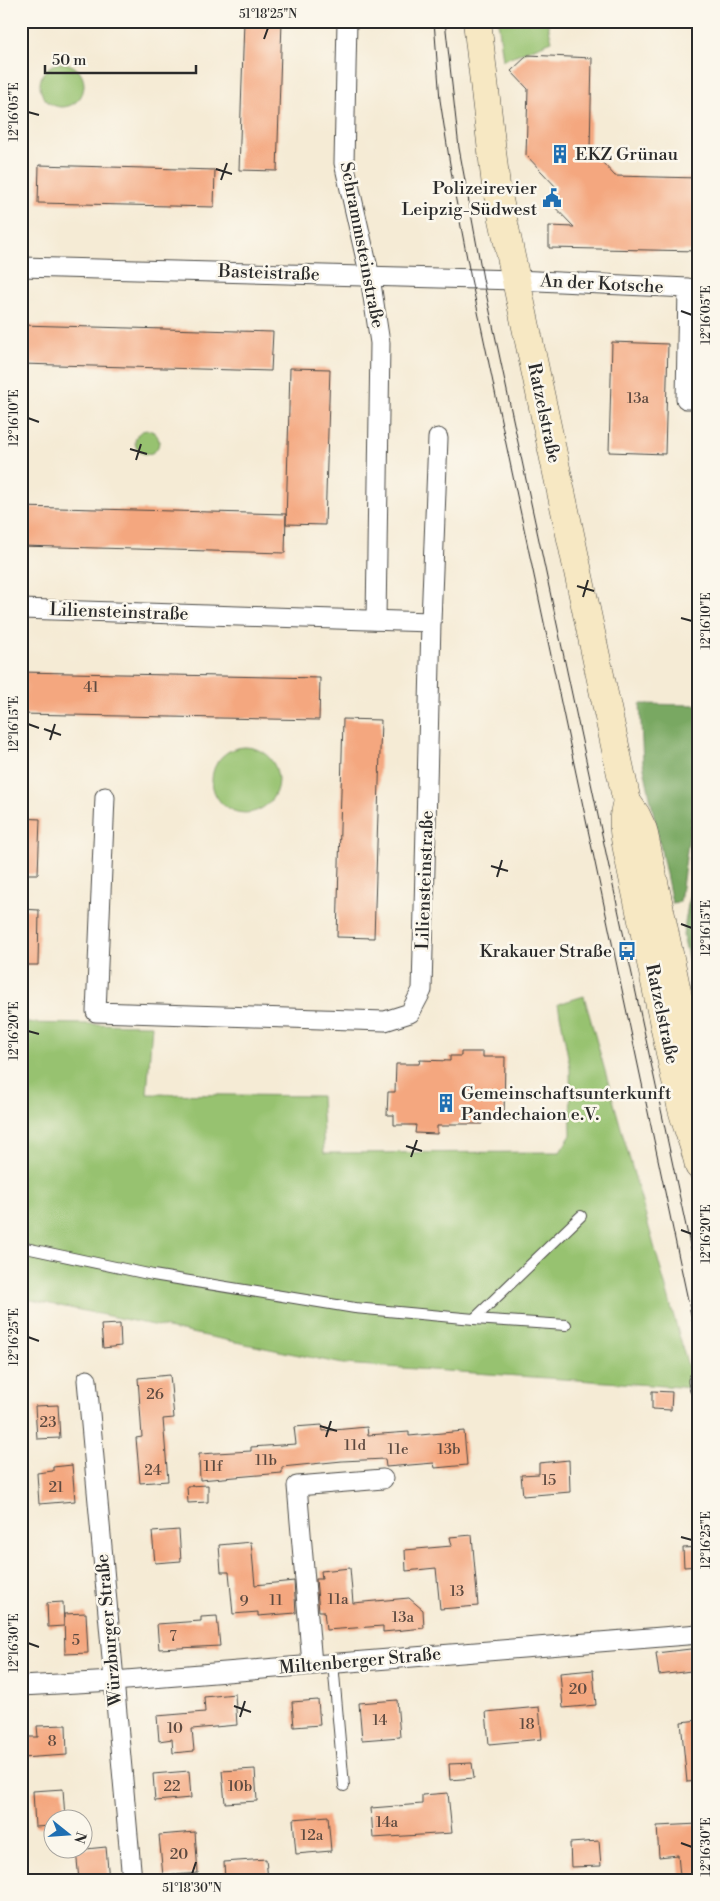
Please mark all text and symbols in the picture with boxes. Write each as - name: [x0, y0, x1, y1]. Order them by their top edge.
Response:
- text: 51°18'25"N: [239, 7, 297, 22]
- scale bar: [45, 42, 196, 74]
- text: 50 m: [52, 51, 86, 70]
- text: 12°16'05"E: [7, 83, 22, 141]
- building icon: EKZ Grünau: [549, 143, 571, 165]
- place label: EKZ Grünau: [575, 143, 679, 166]
- street label: Schrammsteinstraße: [335, 160, 389, 330]
- place label: Polizeirevier Leipzig-Südwest: [401, 177, 538, 221]
- public building icon: Polizeirevier Leipzig-Südwest: [541, 187, 563, 209]
- street label: Basteistraße: [217, 260, 320, 286]
- street label: An der Kotsche: [539, 269, 664, 299]
- text: 12°16'05"E: [699, 286, 714, 344]
- street label: Ratzelstraße: [522, 361, 566, 465]
- text: 12°16'10"E: [7, 389, 22, 447]
- house number: 13a: [627, 389, 650, 408]
- text: 12°16'10"E: [699, 592, 714, 650]
- street label: Liliensteinstraße: [49, 598, 189, 626]
- house number: 41: [83, 678, 99, 697]
- text: 12°16'15"E: [7, 696, 22, 752]
- street label: Liliensteinstraße: [411, 810, 439, 950]
- text: 12°16'15"E: [699, 900, 714, 956]
- place label: Krakauer Straße: [479, 940, 612, 963]
- bus stop icon: Krakauer Straße: [616, 940, 638, 962]
- street label: Ratzelstraße: [640, 962, 684, 1066]
- text: 12°16'20"E: [7, 1001, 22, 1061]
- place label: Gemeinschaftsunterkunft Pandechaion e.V.: [461, 1082, 672, 1126]
- building icon: Gemeinschaftsunterkunft Pandechaion e.V.: [435, 1092, 457, 1114]
- text: 12°16'20"E: [699, 1204, 714, 1264]
- text: 12°16'25"E: [7, 1308, 22, 1366]
- house number: 26: [146, 1385, 164, 1404]
- house number: 23: [40, 1413, 56, 1432]
- house number: 11d: [344, 1436, 366, 1455]
- house number: 11e: [388, 1440, 409, 1459]
- house number: 13b: [437, 1440, 461, 1459]
- house number: 11b: [255, 1451, 277, 1470]
- house number: 11f: [204, 1457, 223, 1476]
- house number: 24: [144, 1461, 162, 1480]
- house number: 15: [542, 1471, 556, 1490]
- house number: 21: [48, 1478, 64, 1497]
- text: 12°16'25"E: [699, 1511, 714, 1569]
- street label: Würzburger Straße: [91, 1553, 127, 1708]
- house number: 13: [450, 1582, 464, 1601]
- house number: 11a: [327, 1590, 349, 1609]
- house number: 11: [269, 1591, 283, 1610]
- house number: 9: [239, 1592, 249, 1611]
- house number: 13a: [392, 1608, 415, 1627]
- text: 12°16'30"E: [7, 1614, 22, 1672]
- house number: 7: [169, 1627, 177, 1646]
- house number: 5: [72, 1631, 80, 1650]
- street label: Miltenberger Straße: [278, 1642, 442, 1680]
- house number: 20: [569, 1680, 587, 1699]
- house number: 14: [373, 1711, 387, 1730]
- house number: 18: [519, 1715, 535, 1734]
- house number: 10: [167, 1719, 183, 1738]
- house number: 8: [47, 1732, 57, 1751]
- house number: 22: [163, 1777, 181, 1796]
- house number: 10b: [228, 1777, 252, 1796]
- north arrow: [42, 1808, 92, 1858]
- house number: 14a: [376, 1813, 399, 1832]
- text: 12°16'30"E: [699, 1818, 714, 1876]
- house number: 12a: [301, 1826, 324, 1845]
- text: N: [69, 1830, 90, 1845]
- house number: 20: [170, 1845, 188, 1864]
- text: 51°18'30"N: [162, 1881, 222, 1896]

